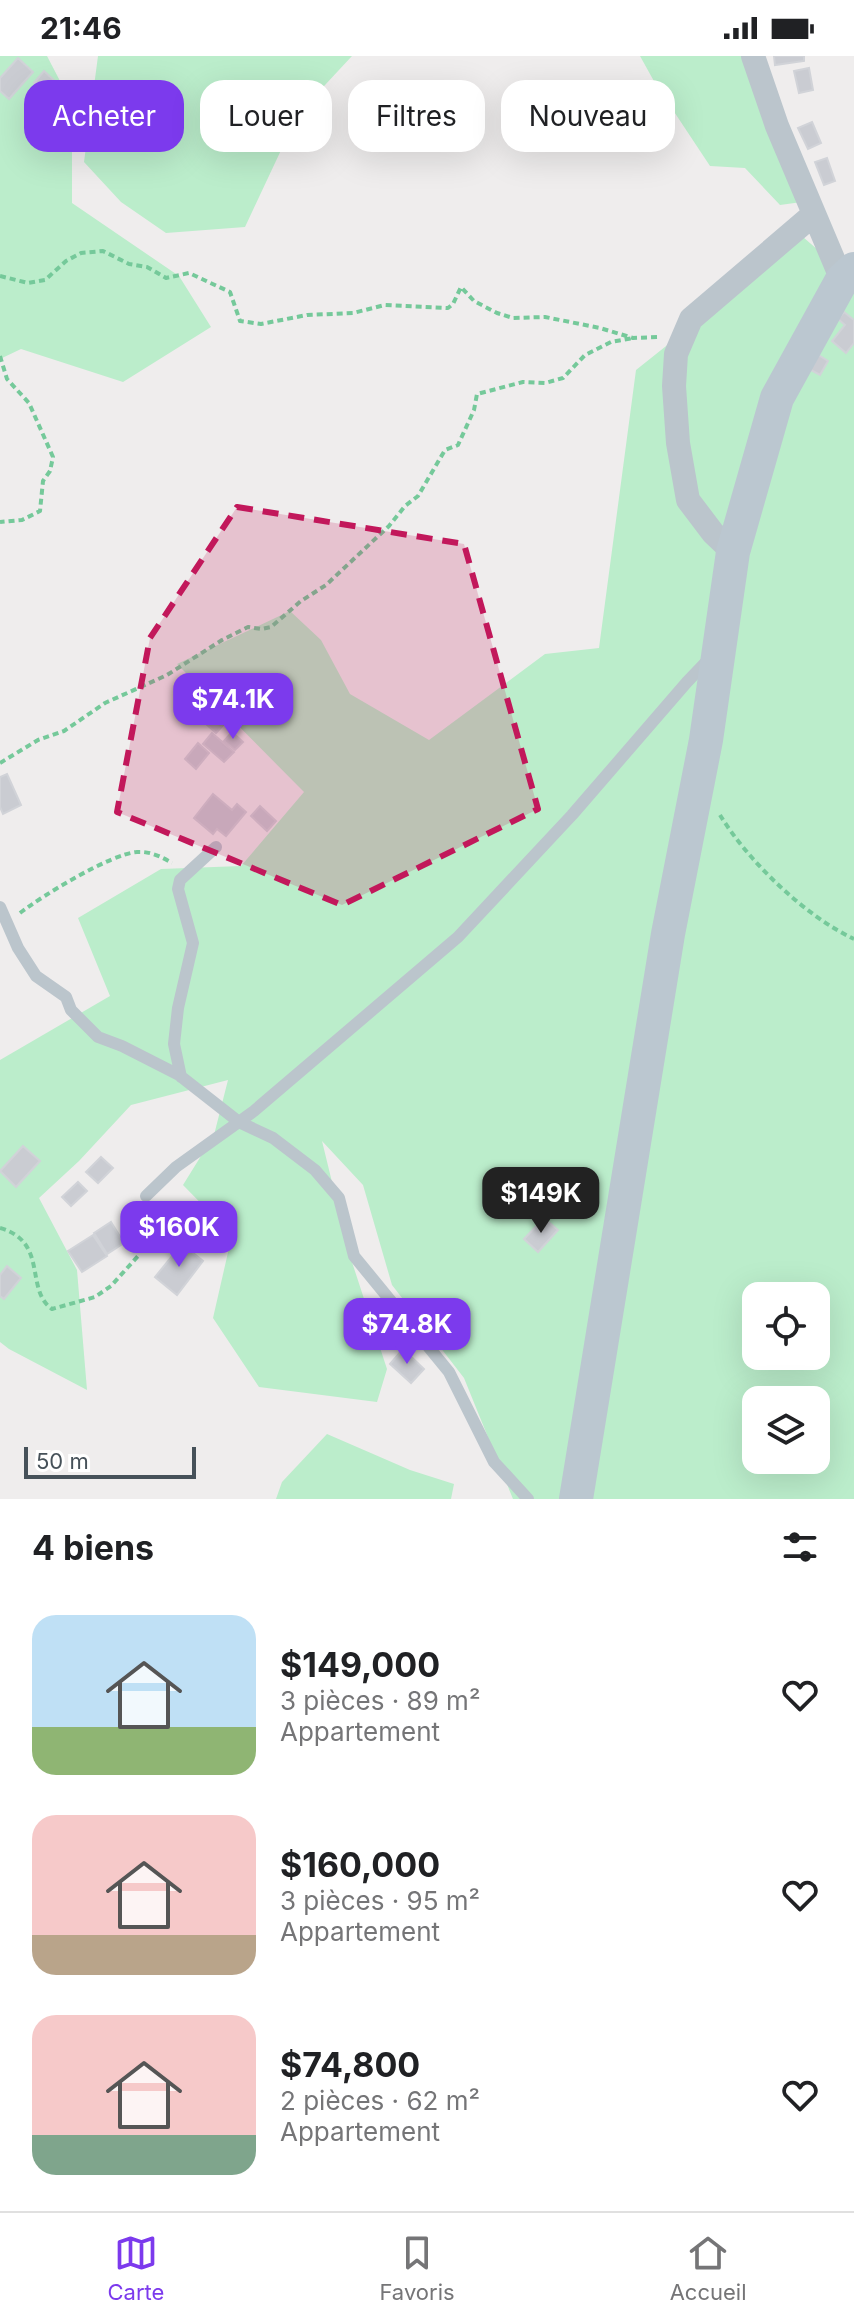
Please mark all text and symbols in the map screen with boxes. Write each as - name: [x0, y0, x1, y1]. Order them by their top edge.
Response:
- text: 21:46: [40, 10, 122, 46]
- chip: Acheter: [24, 80, 184, 152]
- chip: Louer: [200, 80, 332, 152]
- chip: Filtres: [348, 80, 485, 152]
- chip: Nouveau: [501, 80, 675, 152]
- pin: $74.1K: [168, 673, 298, 741]
- text: $74.1K: [191, 683, 275, 714]
- pin: $149K: [485, 1167, 597, 1235]
- text: $149K: [500, 1177, 582, 1208]
- pin: $160K: [123, 1201, 235, 1269]
- text: $160K: [138, 1211, 220, 1242]
- map controls: [742, 1282, 830, 1474]
- button: locate: [742, 1282, 830, 1370]
- pin: $74.8K: [342, 1298, 472, 1366]
- text: $74.8K: [362, 1308, 452, 1339]
- button: layers: [742, 1386, 830, 1474]
- scale bar: [24, 1443, 196, 1479]
- text: 50 m: [36, 1448, 89, 1474]
- icon: filters: [778, 1525, 822, 1569]
- text: 4 biens: [32, 1527, 154, 1568]
- text: $149,000: [280, 1644, 440, 1685]
- icon: home: [96, 1647, 192, 1743]
- icon: heart: [778, 1673, 822, 1717]
- text: 3 pièces · 89 m²: [280, 1685, 480, 1716]
- text: Appartement: [280, 1716, 440, 1747]
- text: $160,000: [280, 1844, 440, 1885]
- icon: home: [96, 1847, 192, 1943]
- icon: heart: [778, 1873, 822, 1917]
- text: 3 pièces · 95 m²: [280, 1885, 480, 1916]
- text: Appartement: [280, 1916, 440, 1947]
- text: $74,800: [280, 2044, 420, 2085]
- icon: home: [96, 2047, 192, 2143]
- icon: heart: [778, 2073, 822, 2117]
- text: 2 pièces · 62 m²: [280, 2085, 480, 2116]
- text: Appartement: [280, 2116, 440, 2147]
- tab: Carte: [108, 2231, 164, 2305]
- tab: Favoris: [379, 2231, 455, 2305]
- tab: Accueil: [670, 2231, 746, 2305]

